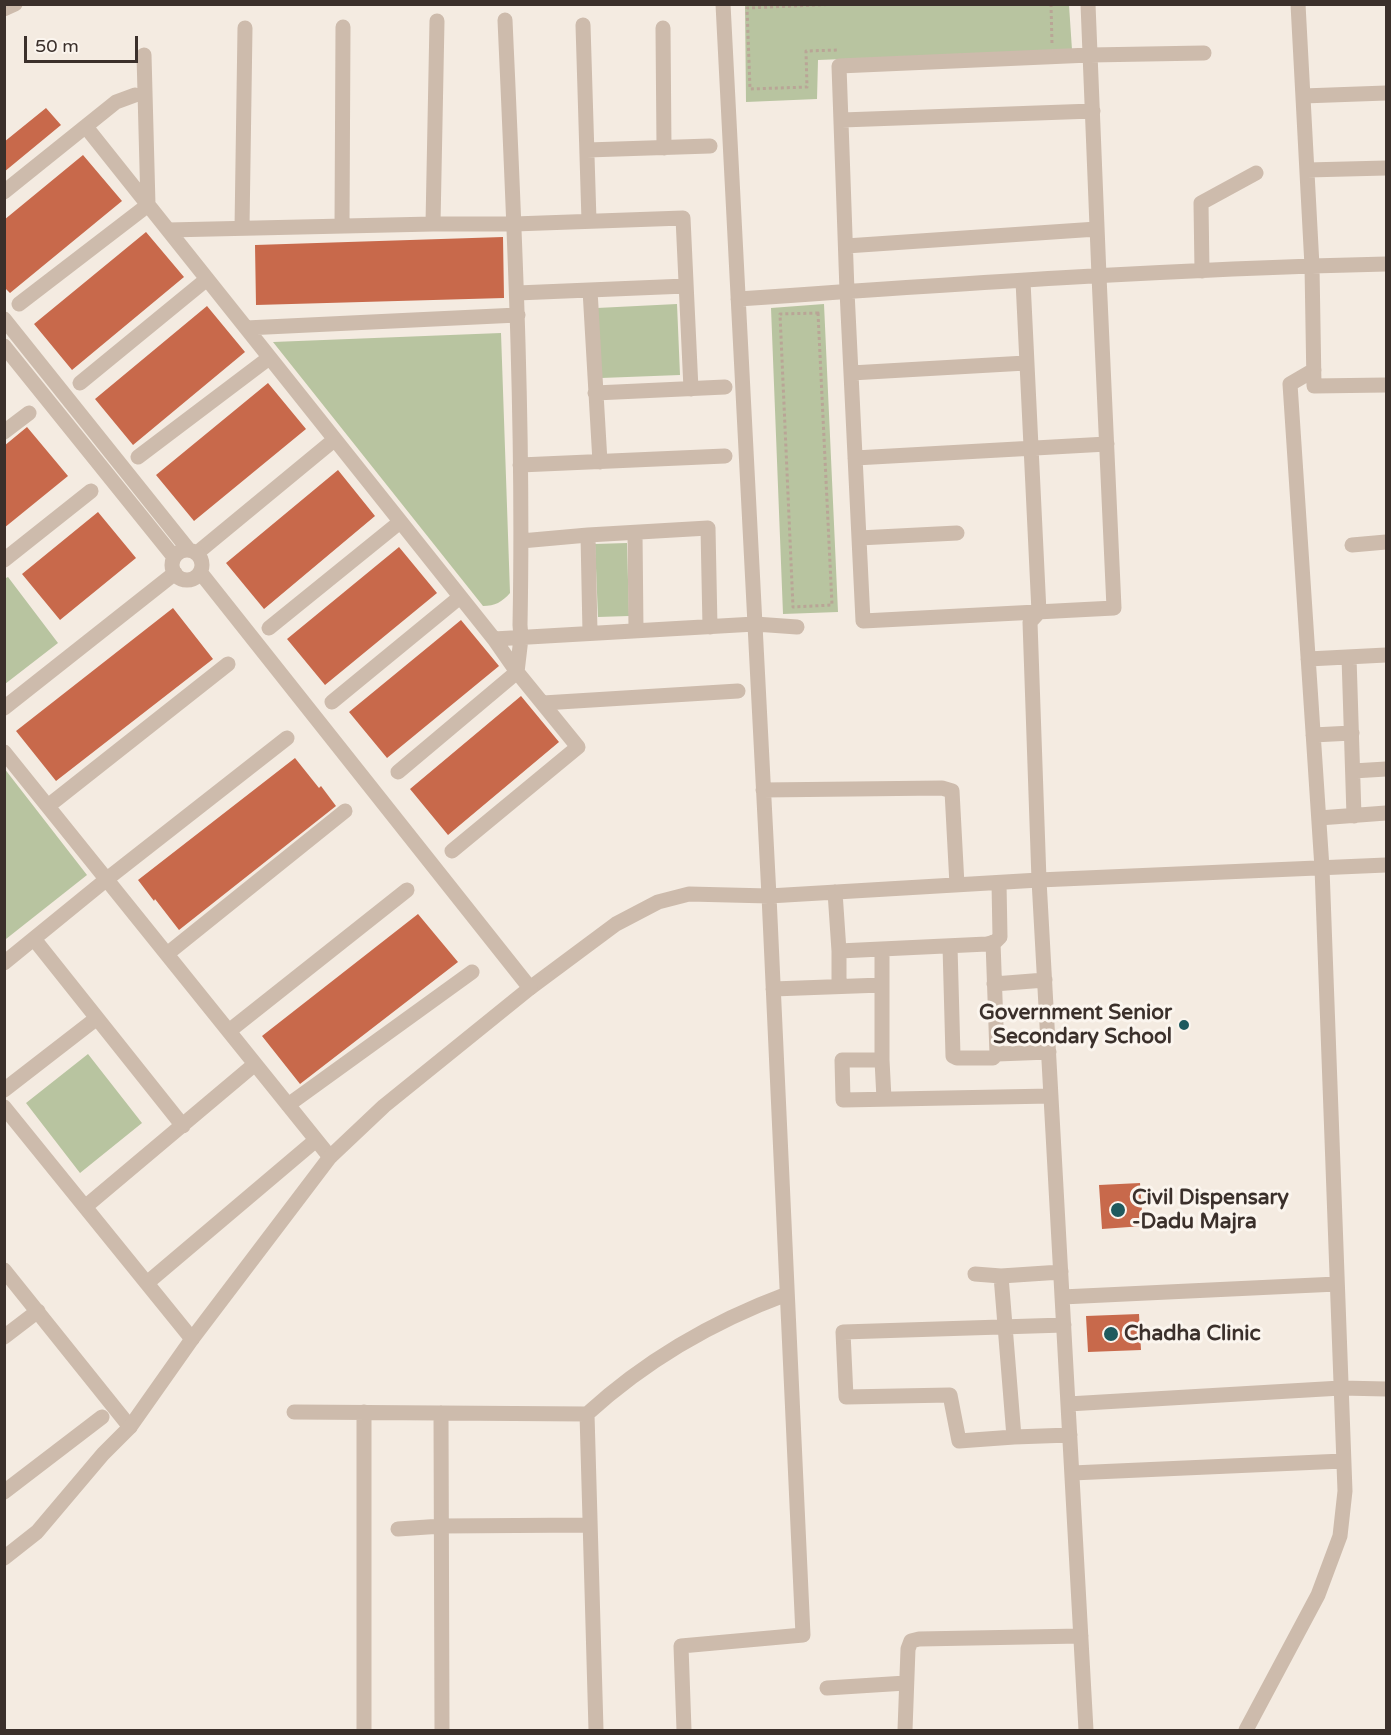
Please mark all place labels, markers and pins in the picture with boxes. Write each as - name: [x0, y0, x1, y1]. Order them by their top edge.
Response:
- place label: Government Senior Secondary School: [979, 1000, 1172, 1050]
- marker: Government Senior Secondary School: [1177, 1018, 1191, 1032]
- place label: Civil Dispensary -Dadu Majra: [1132, 1185, 1289, 1235]
- marker: Civil Dispensary -Dadu Majra: [1109, 1201, 1127, 1219]
- place label: Chadha Clinic: [1124, 1321, 1261, 1347]
- marker: Chadha Clinic: [1102, 1325, 1120, 1343]

